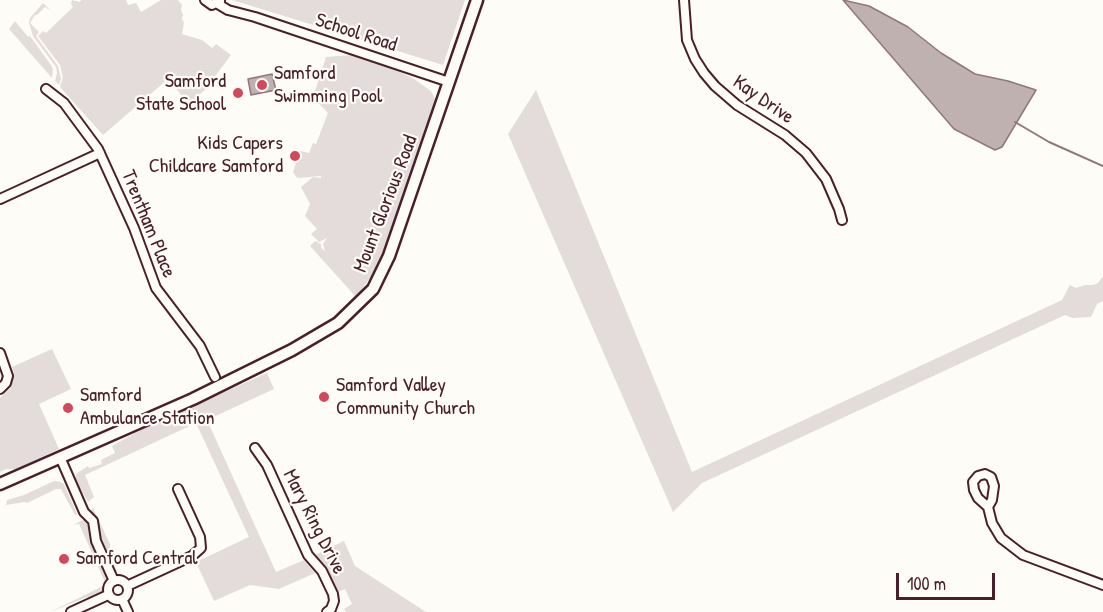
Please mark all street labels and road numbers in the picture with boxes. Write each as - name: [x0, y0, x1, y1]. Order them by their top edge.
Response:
- street label: School Road: [312, 9, 400, 57]
- street label: Kay Drive: [728, 70, 798, 130]
- street label: Mount Glorious Road: [349, 132, 423, 276]
- street label: Trentham Place: [116, 167, 180, 281]
- street label: Mary Ring Drive: [277, 466, 351, 578]

